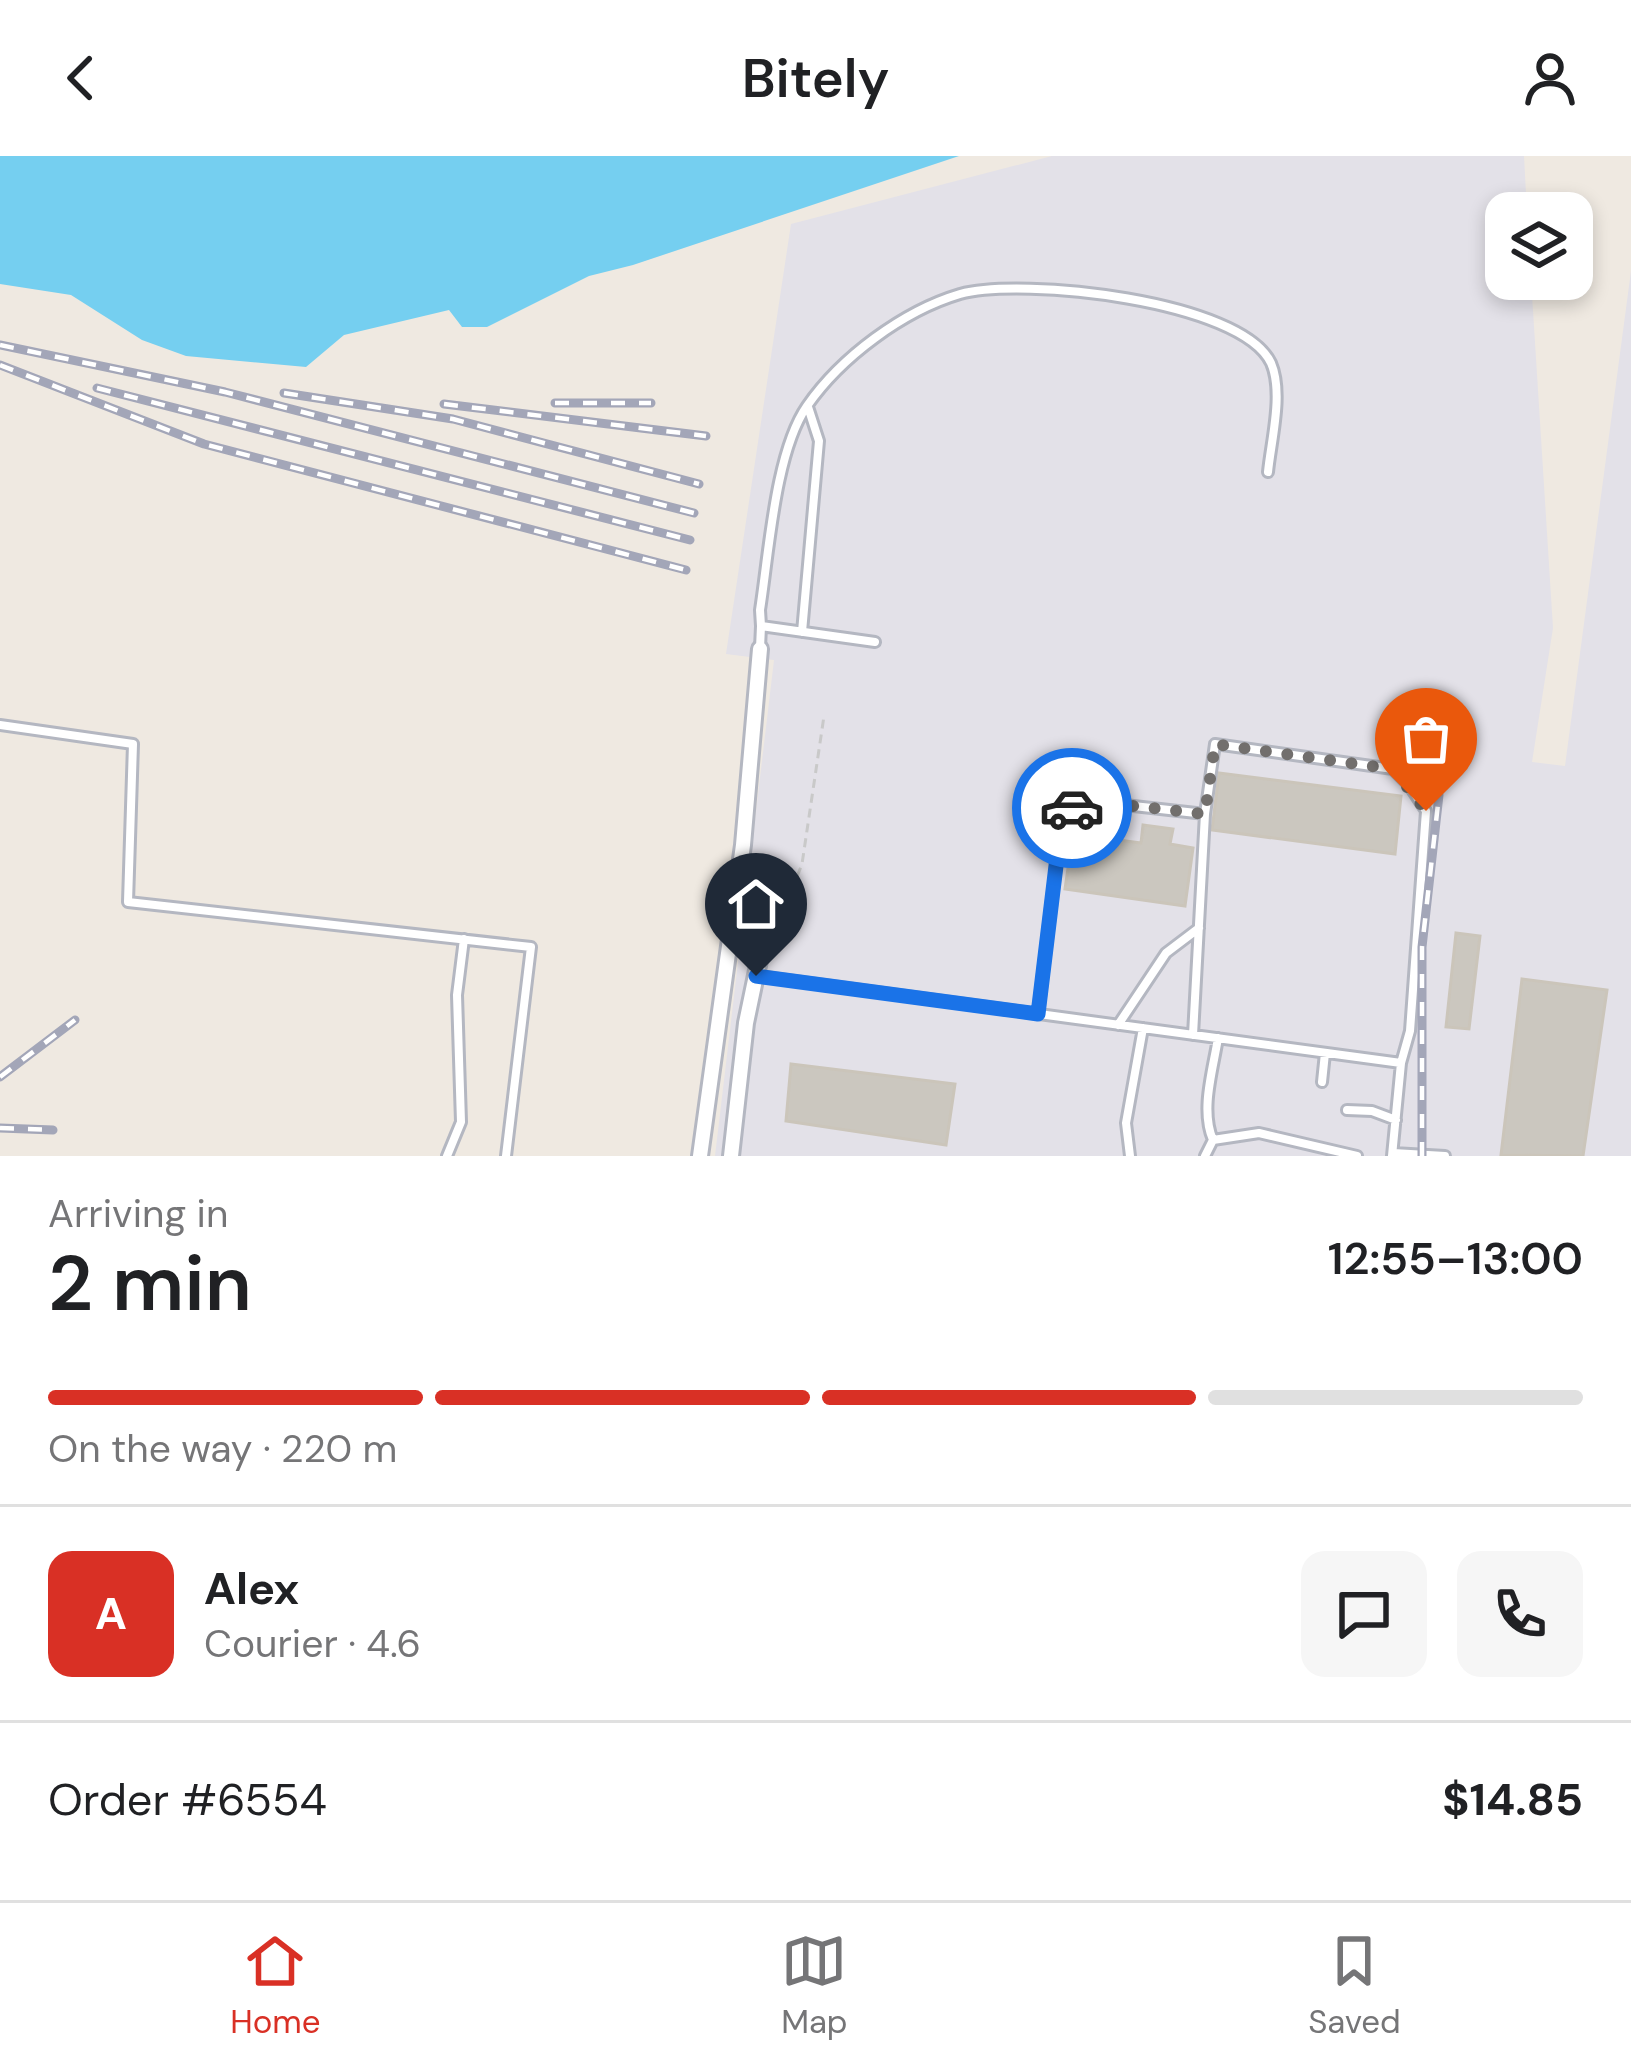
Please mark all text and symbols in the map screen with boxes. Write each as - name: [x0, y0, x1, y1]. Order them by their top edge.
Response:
- text: Bitely: [742, 43, 889, 114]
- icon: back: [48, 45, 114, 111]
- icon: person: [1517, 45, 1583, 111]
- map controls: [1485, 192, 1593, 300]
- button: layers: [1485, 192, 1593, 300]
- pin: [1375, 688, 1477, 811]
- icon: bag: [1393, 706, 1459, 772]
- courier: [1012, 748, 1132, 868]
- icon: car: [1039, 775, 1105, 841]
- pin: [705, 853, 807, 976]
- icon: home: [723, 871, 789, 937]
- text: Arriving in: [48, 1188, 228, 1239]
- text: 12:55–13:00: [1328, 1229, 1583, 1288]
- text: 2 min: [48, 1233, 252, 1334]
- text: On the way · 220 m: [48, 1423, 397, 1474]
- button: chat: [1301, 1551, 1427, 1677]
- button: phone: [1457, 1551, 1583, 1677]
- text: Alex: [204, 1559, 299, 1618]
- text: A: [95, 1584, 127, 1643]
- text: Courier · 4.6: [204, 1618, 421, 1669]
- text: Order #6554: [48, 1770, 327, 1829]
- text: $14.85: [1442, 1770, 1583, 1829]
- tab: Home: [230, 1928, 321, 2043]
- tab: Map: [781, 1928, 848, 2043]
- tab: Saved: [1308, 1928, 1401, 2043]

